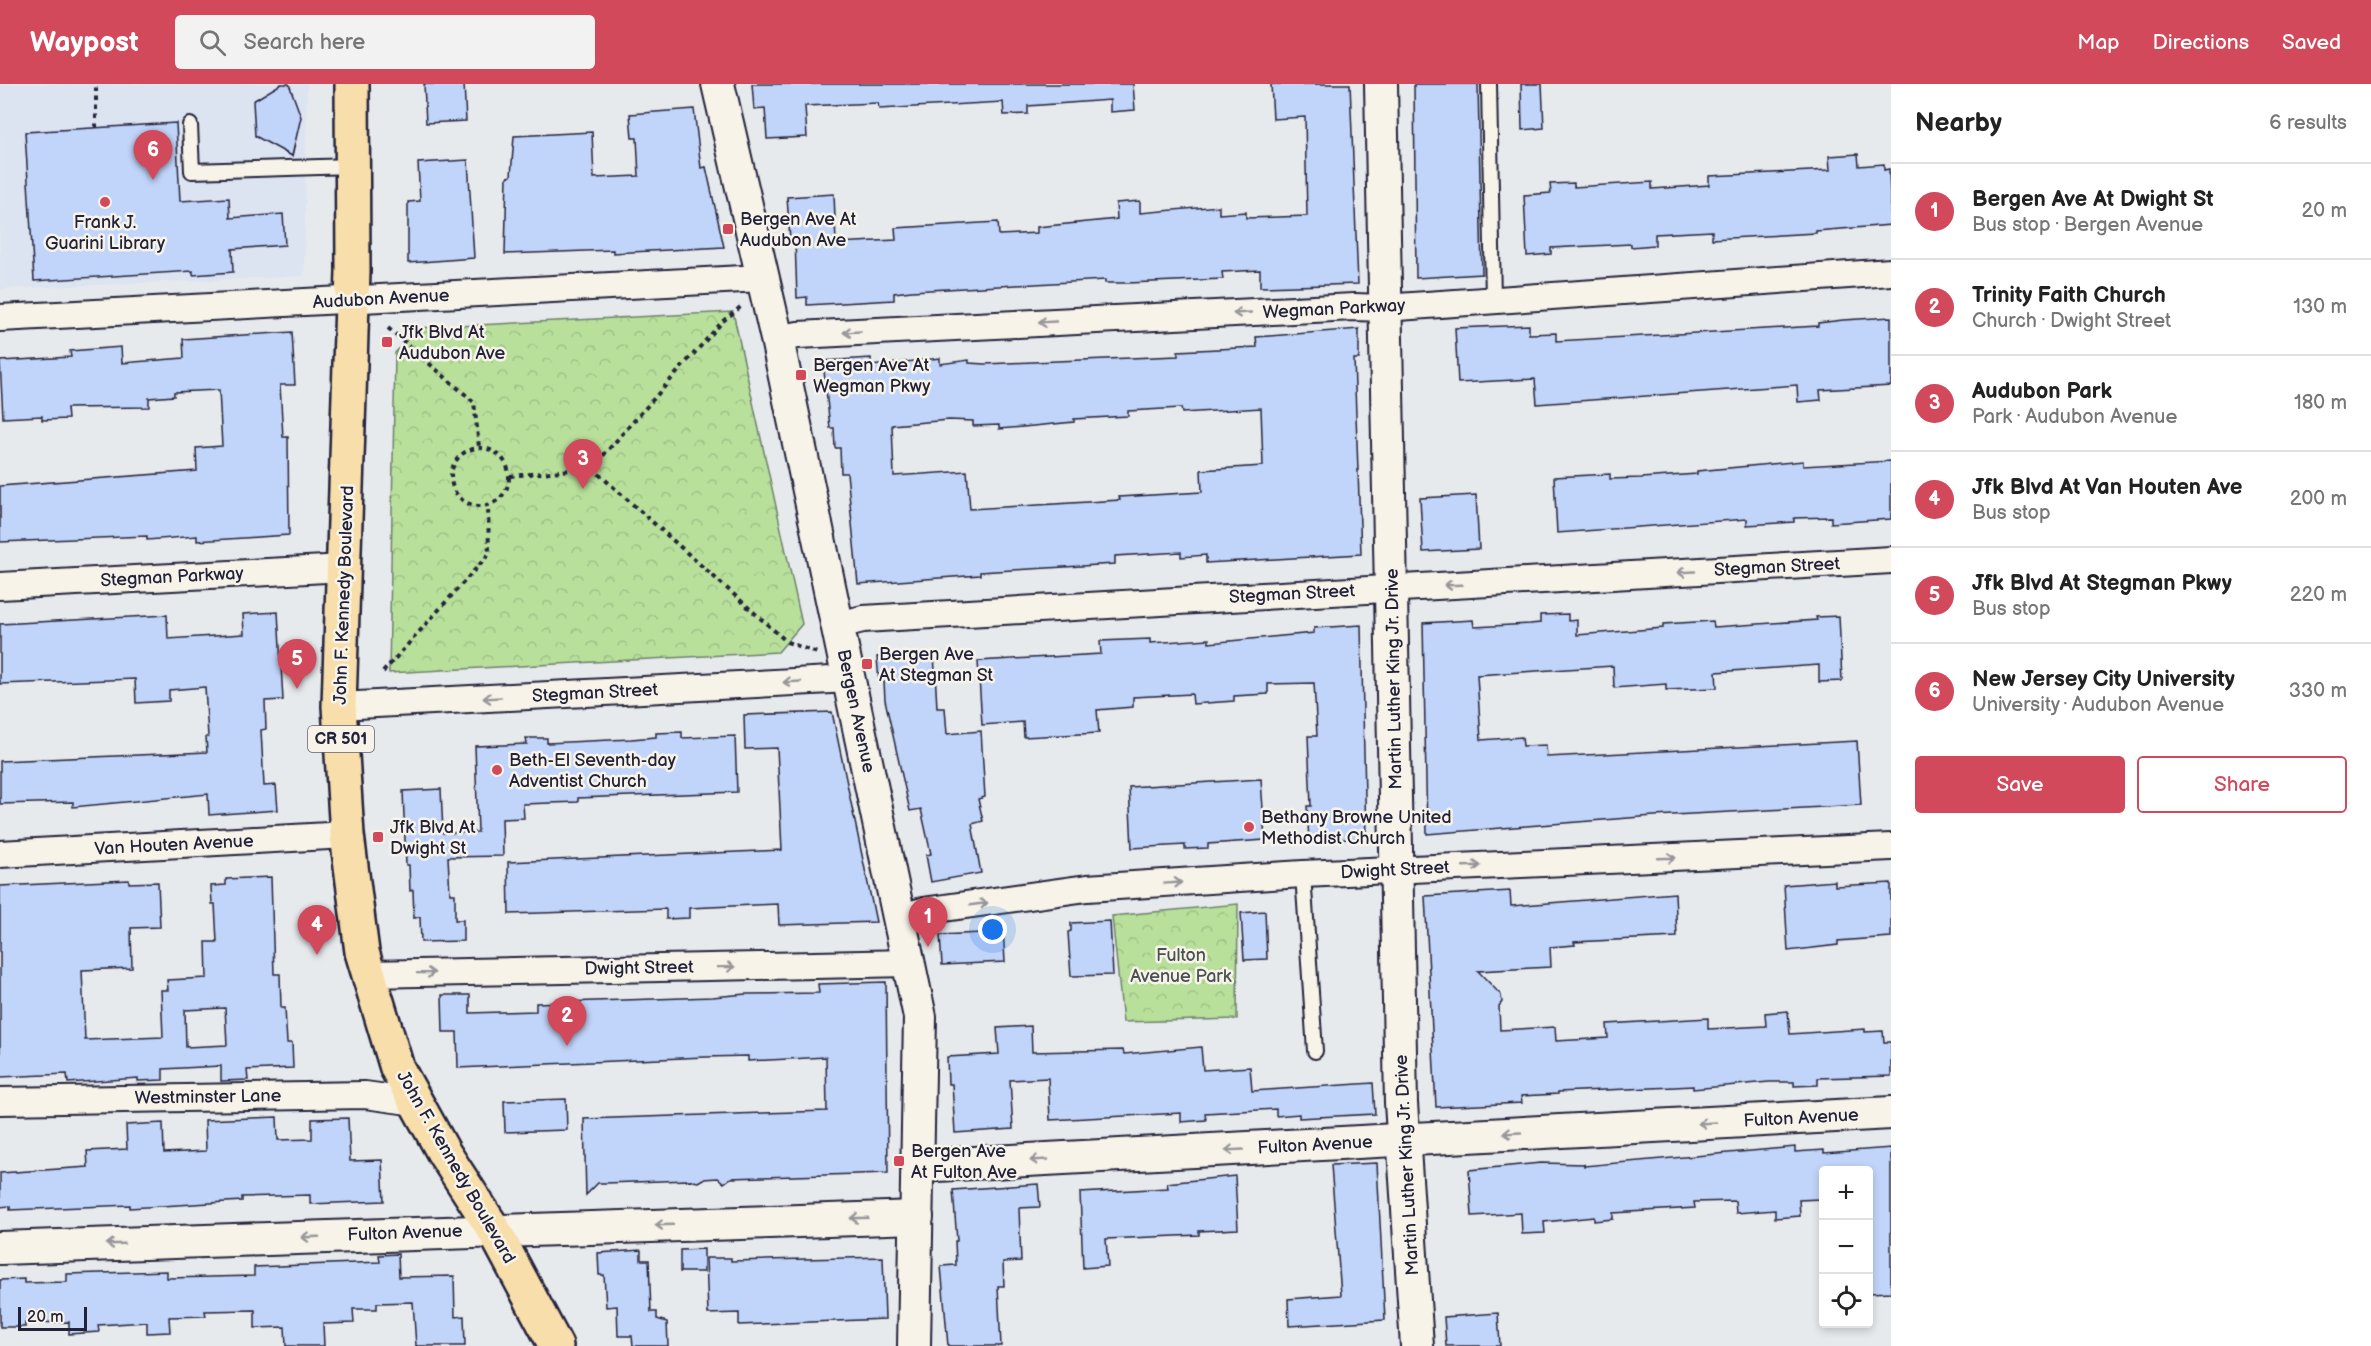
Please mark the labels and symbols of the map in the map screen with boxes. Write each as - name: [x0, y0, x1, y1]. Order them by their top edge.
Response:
- pin: 6: [134, 130, 172, 180]
- marker: Frank J. Guarini Library: [98, 195, 112, 209]
- place label: Bergen Ave At Audubon Ave: [740, 209, 857, 251]
- place label: Frank J. Guarini Library: [45, 212, 166, 254]
- marker: Bergen Ave At Audubon Ave: [721, 222, 735, 236]
- street label: Audubon Avenue: [312, 285, 450, 313]
- street label: Wegman Parkway: [1262, 295, 1407, 323]
- one-way arrow: [1233, 307, 1252, 318]
- one-way arrow: [1038, 317, 1058, 328]
- place label: Jfk Blvd At Audubon Ave: [399, 322, 506, 364]
- one-way arrow: [843, 326, 863, 337]
- marker: Jfk Blvd At Audubon Ave: [380, 335, 394, 349]
- place label: Bergen Ave At Wegman Pkwy: [813, 355, 931, 397]
- marker: Bergen Ave At Wegman Pkwy: [794, 368, 808, 382]
- pin: 3: [564, 440, 602, 489]
- street label: John F. Kennedy Boulevard: [330, 485, 358, 705]
- street label: Stegman Street: [1713, 553, 1841, 581]
- street label: Stegman Parkway: [100, 563, 245, 591]
- one-way arrow: [1676, 567, 1696, 578]
- street label: Martin Luther King Jr. Drive: [1382, 568, 1406, 790]
- street label: Stegman Street: [1228, 580, 1356, 608]
- one-way arrow: [1444, 580, 1464, 591]
- pin: 5: [278, 640, 316, 689]
- place label: Bergen Ave At Stegman St: [879, 644, 994, 686]
- street label: Bergen Avenue: [833, 647, 879, 775]
- marker: Bergen Ave At Stegman St: [860, 657, 874, 671]
- one-way arrow: [782, 677, 802, 688]
- street label: Stegman Street: [531, 679, 659, 707]
- one-way arrow: [483, 693, 503, 704]
- road number: CR 501: [308, 726, 374, 752]
- place label: Beth-El Seventh-day Adventist Church: [509, 750, 677, 792]
- marker: Beth-El Seventh-day Adventist Church: [490, 763, 504, 777]
- place label: Bethany Browne United Methodist Church: [1261, 807, 1452, 849]
- place label: Jfk Blvd At Dwight St: [390, 817, 476, 859]
- marker: Bethany Browne United Methodist Church: [1242, 820, 1256, 834]
- street label: Van Houten Avenue: [94, 830, 254, 860]
- marker: Jfk Blvd At Dwight St: [371, 830, 385, 844]
- one-way arrow: [1656, 852, 1676, 863]
- street label: Dwight Street: [1340, 857, 1451, 883]
- one-way arrow: [1462, 860, 1481, 871]
- one-way arrow: [1162, 877, 1182, 888]
- pin: 1: [908, 898, 948, 947]
- one-way arrow: [968, 898, 988, 909]
- pin: 4: [298, 906, 336, 955]
- your location: [978, 915, 1007, 944]
- park label: Fulton Avenue Park: [1130, 945, 1232, 987]
- street label: Dwight Street: [584, 957, 694, 979]
- one-way arrow: [716, 961, 736, 972]
- one-way arrow: [416, 967, 436, 979]
- pin: 2: [548, 996, 586, 1046]
- street label: Martin Luther King Jr. Drive: [1391, 1054, 1423, 1276]
- street label: John F. Kennedy Boulevard: [392, 1067, 520, 1267]
- street label: Westminster Lane: [135, 1085, 282, 1109]
- street label: Fulton Avenue: [1743, 1104, 1859, 1132]
- one-way arrow: [1697, 1117, 1717, 1128]
- one-way arrow: [1503, 1128, 1523, 1139]
- street label: Fulton Avenue: [1257, 1131, 1373, 1159]
- place label: Bergen Ave At Fulton Ave: [911, 1141, 1017, 1183]
- one-way arrow: [1224, 1144, 1244, 1155]
- marker: Bergen Ave At Fulton Ave: [892, 1154, 906, 1168]
- one-way arrow: [1029, 1155, 1049, 1166]
- one-way arrow: [849, 1212, 869, 1224]
- one-way arrow: [655, 1219, 675, 1231]
- street label: Fulton Avenue: [347, 1220, 463, 1246]
- one-way arrow: [300, 1231, 320, 1242]
- one-way arrow: [105, 1238, 125, 1250]
- scale bar: [18, 1304, 87, 1332]

